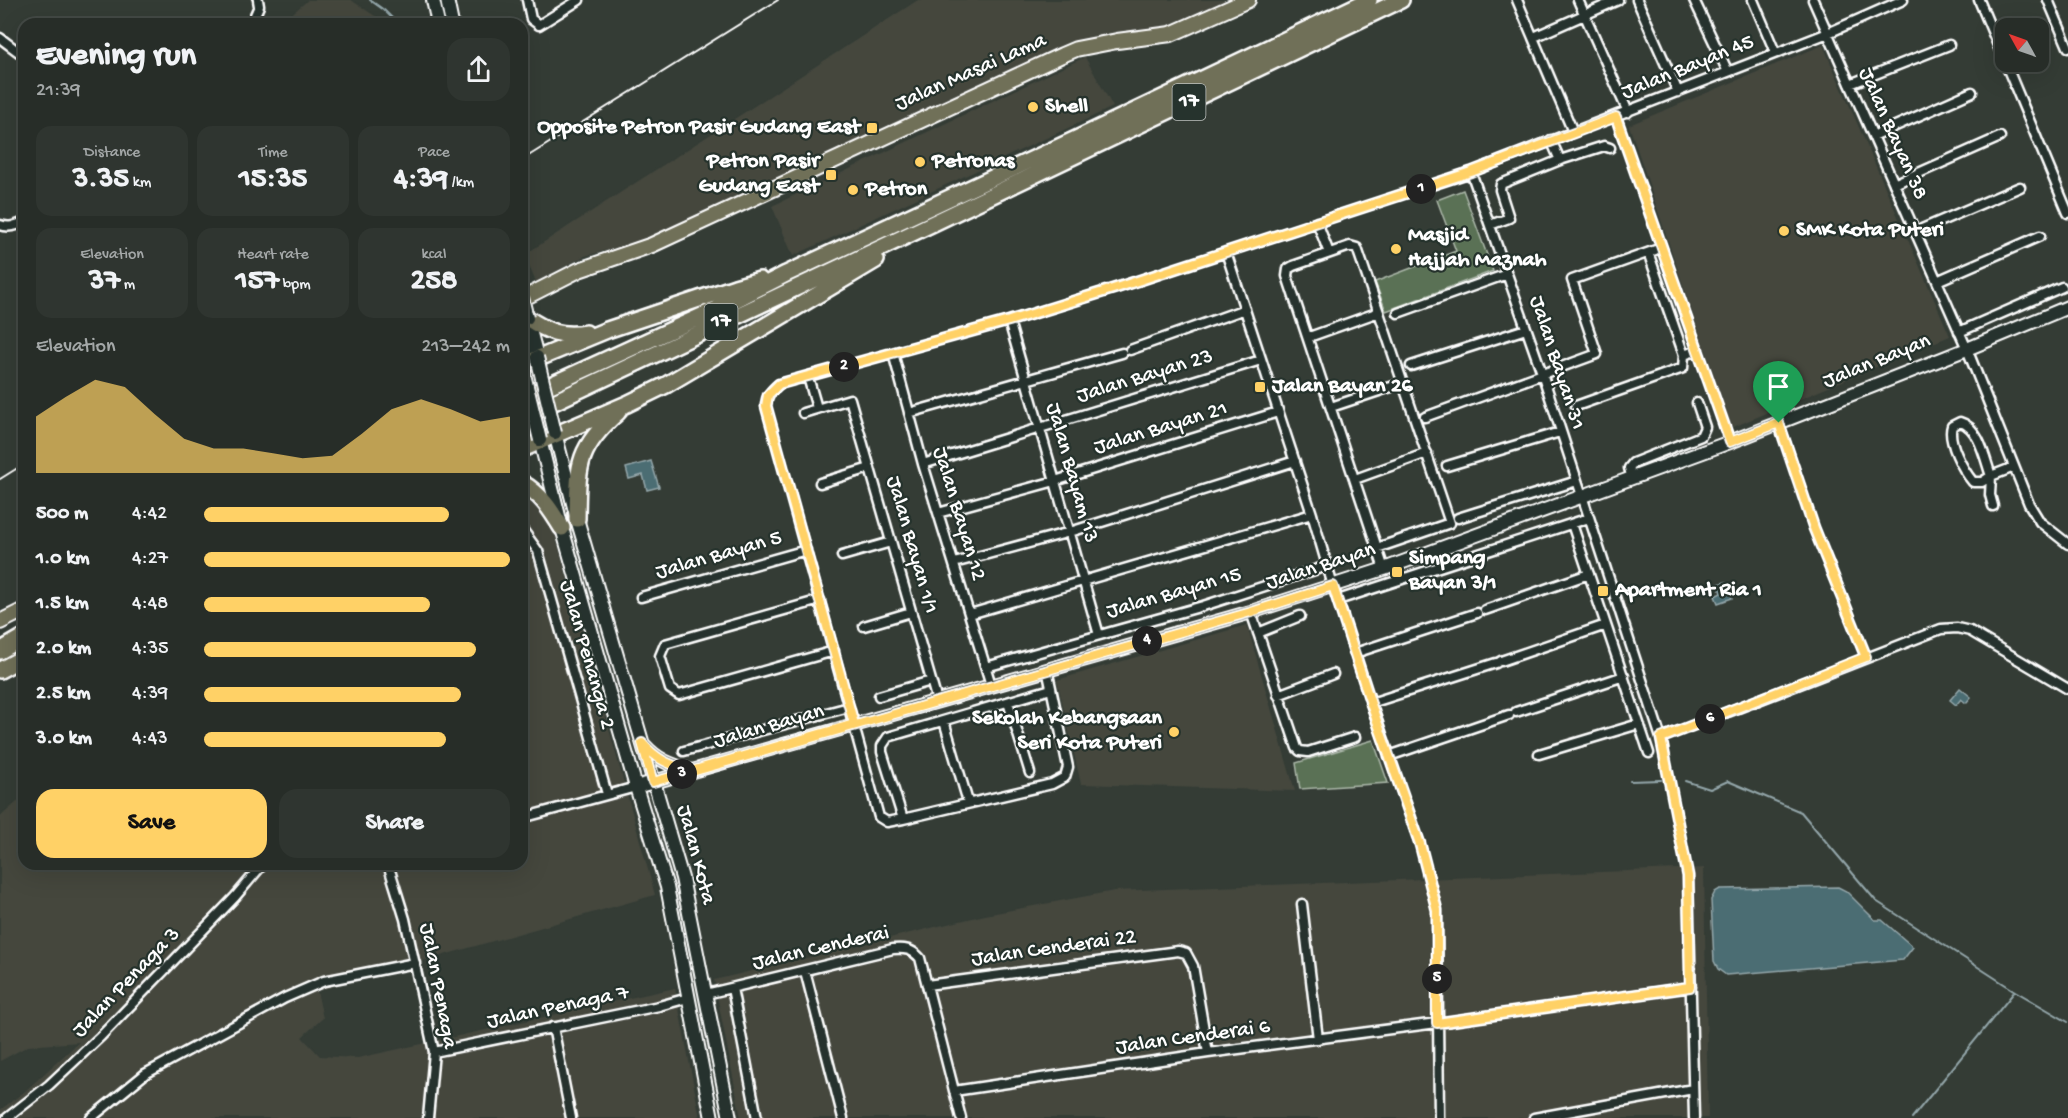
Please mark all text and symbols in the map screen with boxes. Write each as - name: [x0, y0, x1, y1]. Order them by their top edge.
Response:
- north arrow: [1995, 18, 2049, 72]
- map controls: [1995, 18, 2049, 72]
- street label: Jalan Masai Lama: [892, 28, 1051, 118]
- street label: Jalan Bayan 45: [1618, 30, 1758, 106]
- text: Evening run: [36, 38, 196, 76]
- button: share: [447, 38, 510, 101]
- street label: Jalan Bayan 38: [1851, 64, 1933, 204]
- text: 21:39: [36, 80, 81, 103]
- road number: 17: [1172, 84, 1206, 120]
- place label: Shell: [1045, 94, 1088, 120]
- marker: Shell: [1026, 100, 1040, 114]
- place label: Opposite Petron Pasir Gudang East: [537, 115, 862, 141]
- marker: Opposite Petron Pasir Gudang East: [865, 121, 879, 135]
- text: Distance: [84, 144, 140, 163]
- text: Time: [258, 144, 288, 163]
- text: Pace: [418, 144, 450, 163]
- place label: Petron Pasir Gudang East: [699, 149, 821, 200]
- place label: Petronas: [931, 149, 1016, 175]
- marker: Petronas: [913, 155, 927, 169]
- text: 3.35: [73, 163, 129, 198]
- text: 15:35: [239, 163, 307, 198]
- text: 4:39: [394, 163, 448, 198]
- marker: Petron Pasir Gudang East: [824, 168, 838, 182]
- text: km: [129, 174, 151, 193]
- text: /km: [448, 174, 474, 193]
- pin: 1: [1406, 174, 1436, 204]
- place label: Petron: [864, 177, 928, 203]
- text: 1: [1418, 179, 1424, 198]
- marker: Petron: [846, 183, 860, 197]
- place label: SMK Kota Puteri: [1796, 218, 1944, 244]
- place label: Masjid Hajjah Maznah: [1408, 223, 1547, 274]
- marker: SMK Kota Puteri: [1777, 224, 1791, 238]
- marker: Masjid Hajjah Maznah: [1389, 242, 1403, 256]
- text: Elevation: [80, 246, 144, 265]
- text: Heart rate: [237, 246, 309, 265]
- text: kcal: [422, 246, 446, 265]
- text: 37: [89, 265, 120, 300]
- text: 157: [236, 265, 279, 300]
- text: 258: [411, 265, 457, 300]
- text: m: [120, 276, 135, 295]
- text: bpm: [279, 276, 310, 295]
- street label: Jalan Bayan 31: [1522, 293, 1590, 433]
- road number: 17: [704, 304, 738, 340]
- street label: Jalan Bayan: [1819, 328, 1935, 395]
- text: Elevation: [36, 336, 116, 359]
- text: 213–242 m: [421, 336, 510, 359]
- street label: Jalan Bayan 23: [1074, 344, 1216, 410]
- pin: 2: [829, 352, 859, 382]
- text: 2: [840, 357, 848, 376]
- pin: [1753, 361, 1804, 423]
- icon: arrive: [1762, 370, 1795, 403]
- place label: Jalan Bayan 26: [1271, 374, 1414, 400]
- marker: Jalan Bayan 26: [1253, 380, 1267, 394]
- street label: Jalan Bayan 21: [1091, 396, 1231, 462]
- street label: Jalan Bayam 13: [1039, 400, 1103, 546]
- street label: Jalan Bayan 12: [925, 444, 991, 584]
- street label: Jalan Bayan 1/1: [879, 473, 943, 617]
- text: 500 m: [36, 503, 88, 526]
- text: 4:42: [132, 503, 167, 526]
- street label: Jalan Bayan 5: [653, 526, 785, 586]
- street label: Jalan Bayan: [1263, 537, 1380, 597]
- place label: Simpang Bayan 3/1: [1408, 546, 1497, 597]
- text: 1.0 km: [36, 548, 90, 571]
- text: 4:27: [132, 548, 168, 571]
- street label: Jalan Bayan 15: [1104, 562, 1244, 626]
- marker: Simpang Bayan 3/1: [1390, 565, 1404, 579]
- street label: Jalan Penanga 2: [552, 577, 620, 733]
- place label: Apartment Ria 1: [1614, 578, 1762, 604]
- marker: Apartment Ria 1: [1596, 584, 1610, 598]
- text: 1.5 km: [36, 593, 89, 616]
- text: 4:48: [132, 593, 168, 616]
- pin: 4: [1132, 626, 1162, 656]
- text: 4: [1143, 631, 1151, 650]
- text: 2.0 km: [36, 638, 91, 661]
- text: 4:35: [132, 638, 169, 661]
- text: 2.5 km: [36, 683, 90, 706]
- text: 4:39: [132, 683, 168, 706]
- street label: Jalan Bayan: [711, 699, 828, 755]
- pin: 6: [1695, 704, 1725, 734]
- place label: Sekolah Kebangsaan Seri Kota Puteri: [972, 706, 1163, 757]
- text: 6: [1706, 709, 1714, 728]
- marker: Sekolah Kebangsaan Seri Kota Puteri: [1167, 725, 1181, 739]
- text: 3.0 km: [36, 728, 92, 751]
- text: 4:43: [132, 728, 168, 751]
- pin: 3: [667, 759, 697, 789]
- text: 3: [678, 764, 686, 783]
- button: Save: [36, 789, 267, 858]
- button: Share: [279, 789, 510, 858]
- street label: Jalan Kota: [669, 803, 721, 908]
- street label: Jalan Penaga: [412, 921, 462, 1052]
- street label: Jalan Cenderai: [750, 921, 892, 977]
- street label: Jalan Penaga 3: [68, 922, 186, 1044]
- street label: Jalan Cenderai 22: [970, 925, 1138, 973]
- pin: 5: [1422, 964, 1452, 994]
- text: 5: [1433, 969, 1441, 988]
- street label: Jalan Penaga 7: [485, 980, 632, 1036]
- street label: Jalan Cenderai 6: [1114, 1014, 1273, 1062]

